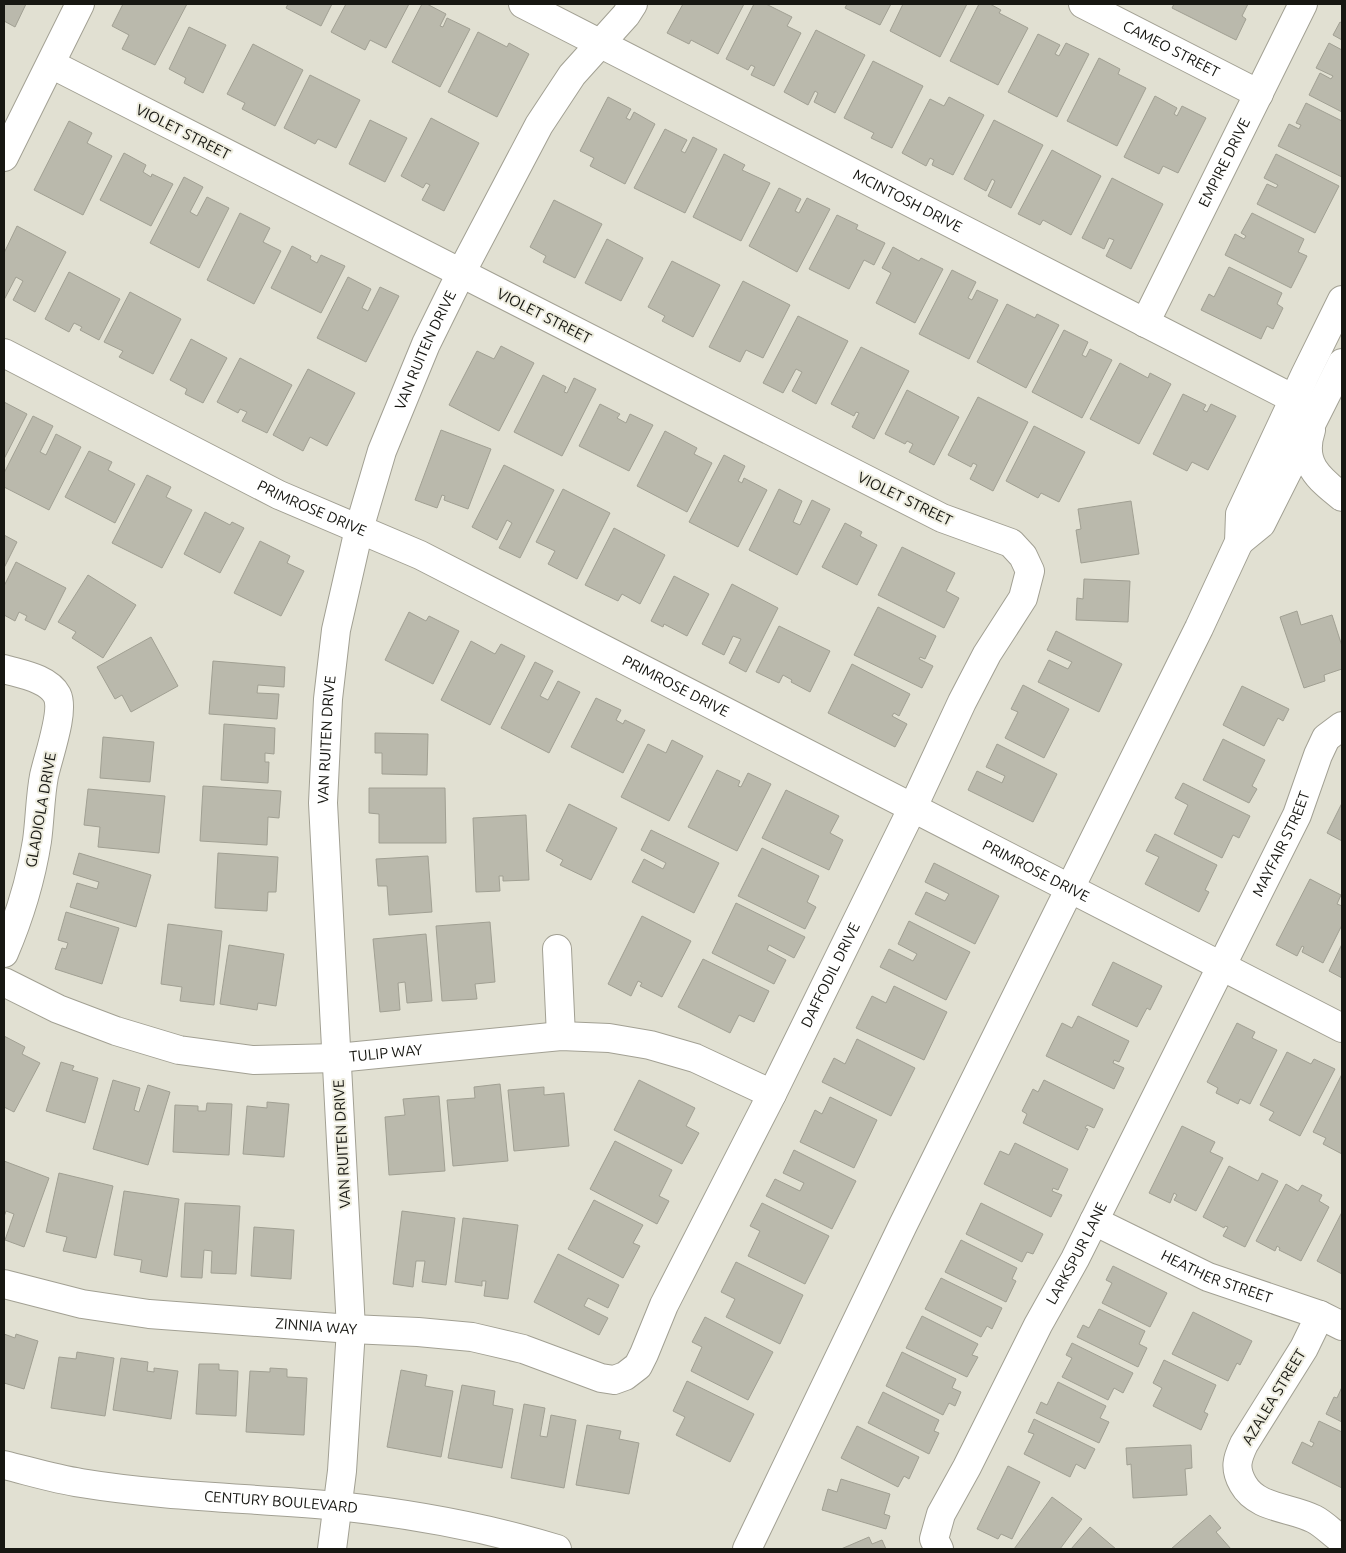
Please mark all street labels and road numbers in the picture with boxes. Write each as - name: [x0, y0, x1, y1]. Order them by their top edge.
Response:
- street label: CAMEO STREET: [1120, 17, 1223, 81]
- street label: VIOLET STREET: [133, 100, 234, 163]
- street label: EMPIRE DRIVE: [1195, 115, 1253, 210]
- street label: MCINTOSH DRIVE: [850, 166, 965, 235]
- street label: VIOLET STREET: [494, 284, 595, 347]
- street label: VAN RUITEN DRIVE: [391, 287, 459, 412]
- street label: VIOLET STREET: [855, 468, 956, 529]
- street label: PRIMROSE DRIVE: [255, 476, 369, 539]
- street label: PRIMROSE DRIVE: [620, 651, 732, 720]
- street label: VAN RUITEN DRIVE: [314, 675, 339, 804]
- street label: GLADIOLA DRIVE: [22, 751, 59, 869]
- street label: MAYFAIR STREET: [1249, 788, 1313, 899]
- street label: PRIMROSE DRIVE: [980, 836, 1092, 905]
- street label: DAFFODIL DRIVE: [797, 919, 863, 1030]
- street label: TULIP WAY: [348, 1041, 424, 1065]
- street label: VAN RUITEN DRIVE: [330, 1079, 353, 1209]
- street label: LARKSPUR LANE: [1042, 1199, 1110, 1307]
- street label: HEATHER STREET: [1158, 1246, 1275, 1306]
- street label: ZINNIA WAY: [275, 1314, 358, 1337]
- street label: AZALEA STREET: [1238, 1345, 1309, 1448]
- street label: CENTURY BOULEVARD: [203, 1487, 359, 1516]

